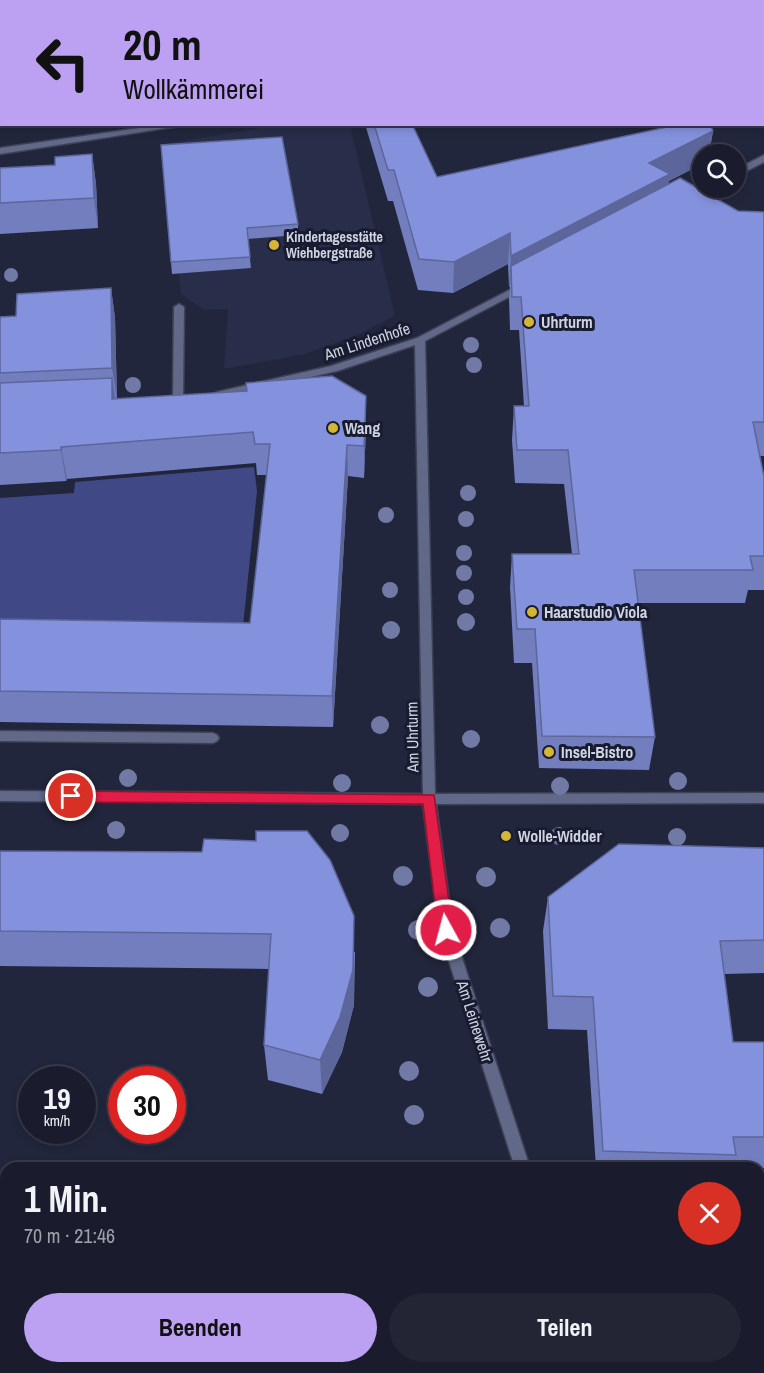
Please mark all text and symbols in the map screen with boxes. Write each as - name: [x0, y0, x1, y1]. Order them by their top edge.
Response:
- text: 20 m: [123, 17, 202, 73]
- icon: left: [24, 24, 102, 102]
- text: Wollkämmerei: [123, 71, 264, 107]
- map controls: [692, 144, 746, 198]
- button: search: [692, 144, 746, 198]
- place label: Kindertagesstätte Wiehbergstraße: [286, 228, 383, 262]
- marker: Kindertagesstätte Wiehbergstraße: [267, 238, 281, 252]
- place label: Uhrturm: [541, 311, 593, 333]
- marker: Uhrturm: [522, 315, 536, 329]
- street label: Am Lindenhofe: [320, 317, 413, 366]
- place label: Wang: [345, 417, 380, 439]
- marker: Wang: [326, 421, 340, 435]
- place label: Haarstudio Viola: [544, 601, 648, 623]
- marker: Haarstudio Viola: [525, 605, 539, 619]
- street label: Am Uhrturm: [400, 701, 424, 774]
- place label: Insel-Bistro: [561, 741, 633, 763]
- marker: Insel-Bistro: [542, 745, 556, 759]
- pin: [45, 770, 96, 821]
- icon: arrive: [54, 779, 87, 812]
- place label: Wolle-Widder: [518, 825, 602, 847]
- marker: Wolle-Widder: [499, 829, 513, 843]
- position arrow: [414, 898, 478, 962]
- street label: Am Leinewehr: [451, 976, 499, 1065]
- speed limit sign: 30: [108, 1066, 186, 1144]
- text: 19: [43, 1078, 71, 1118]
- text: km/h: [44, 1110, 70, 1131]
- text: 1 Min.: [24, 1175, 108, 1223]
- button: close: [678, 1182, 741, 1245]
- text: 70 m · 21:46: [24, 1222, 115, 1249]
- button: Beenden: [24, 1293, 377, 1362]
- button: Teilen: [389, 1293, 741, 1362]

